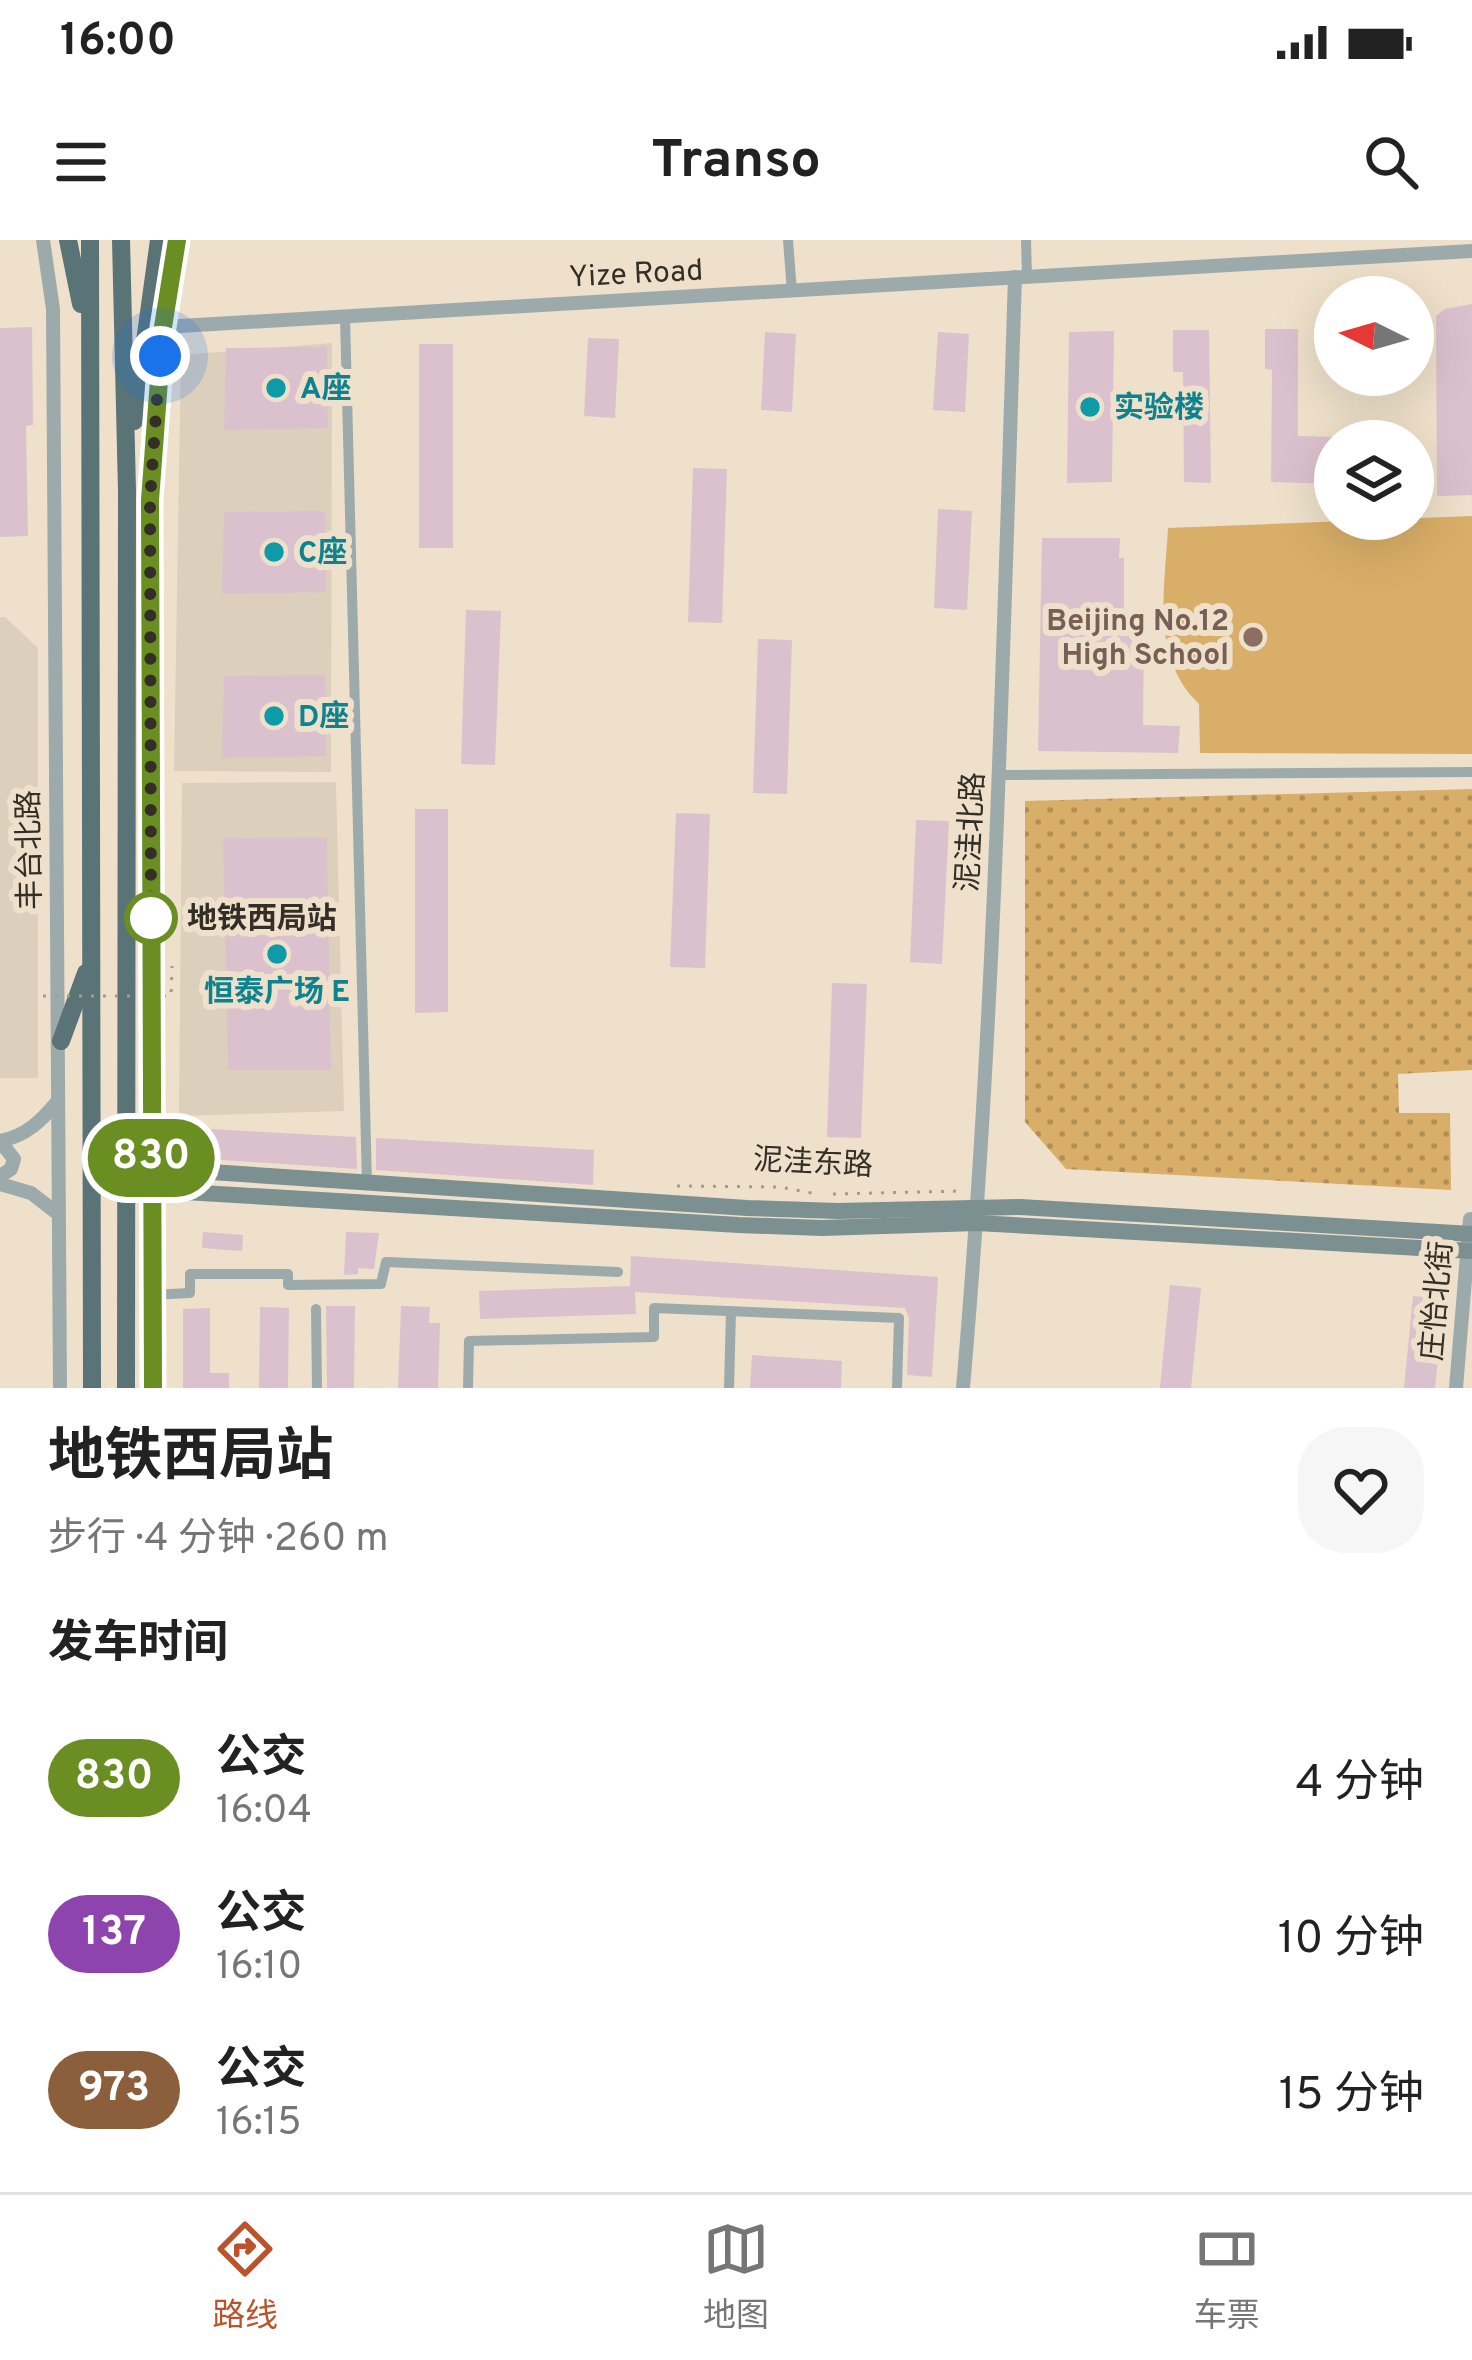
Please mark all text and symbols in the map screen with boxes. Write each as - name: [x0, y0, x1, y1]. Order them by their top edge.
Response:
- text: 16:00: [60, 14, 176, 71]
- text: Transo: [651, 128, 821, 197]
- icon: menu: [48, 129, 114, 195]
- icon: search: [1358, 129, 1424, 195]
- street label: Yize Road: [568, 254, 704, 297]
- north arrow: [1314, 276, 1434, 396]
- map controls: [1314, 276, 1434, 540]
- your location: [130, 326, 190, 386]
- place label: A座: [300, 371, 352, 409]
- marker: A座: [263, 375, 289, 401]
- place label: 实验楼: [1114, 391, 1204, 428]
- marker: 实验楼: [1077, 394, 1103, 420]
- button: layers: [1314, 420, 1434, 540]
- place label: C座: [298, 535, 347, 573]
- marker: C座: [261, 539, 287, 565]
- place label: Beijing No.12 High School: [1046, 604, 1229, 675]
- marker: Beijing No.12 High School: [1240, 624, 1266, 650]
- place label: D座: [298, 699, 349, 737]
- marker: D座: [261, 703, 287, 729]
- street label: 泥洼北路: [951, 771, 994, 893]
- street label: 丰台北路: [12, 790, 51, 910]
- marker: 地铁西局站: [126, 893, 176, 943]
- place label: 地铁西局站: [187, 902, 337, 939]
- marker: 恒泰广场 E: [264, 941, 290, 967]
- place label: 恒泰广场 E: [204, 975, 350, 1012]
- line badge: 830: [82, 1119, 220, 1197]
- text: 830: [112, 1131, 190, 1184]
- street label: 泥洼东路: [752, 1143, 874, 1186]
- street label: 庄怡北街: [1415, 1240, 1462, 1363]
- text: 地铁西局站: [48, 1424, 333, 1496]
- button: heart: [1298, 1427, 1424, 1553]
- text: 步行 · 4 分钟 · 260 m: [48, 1516, 388, 1565]
- text: 发车时间: [48, 1617, 228, 1674]
- text: 公交: [216, 1731, 306, 1788]
- text: 830: [75, 1751, 153, 1804]
- text: 4 分钟: [1295, 1756, 1424, 1813]
- text: 16:04: [216, 1788, 312, 1837]
- text: 公交: [216, 1887, 306, 1944]
- text: 137: [82, 1907, 146, 1960]
- text: 10 分钟: [1278, 1912, 1424, 1969]
- text: 16:10: [216, 1944, 302, 1993]
- text: 公交: [216, 2043, 306, 2100]
- text: 973: [78, 2063, 150, 2116]
- text: 15 分钟: [1279, 2068, 1424, 2125]
- text: 16:15: [216, 2100, 301, 2149]
- tab: 路线: [212, 2216, 278, 2339]
- tab: 地图: [703, 2216, 769, 2339]
- tab: 车票: [1194, 2216, 1260, 2339]

